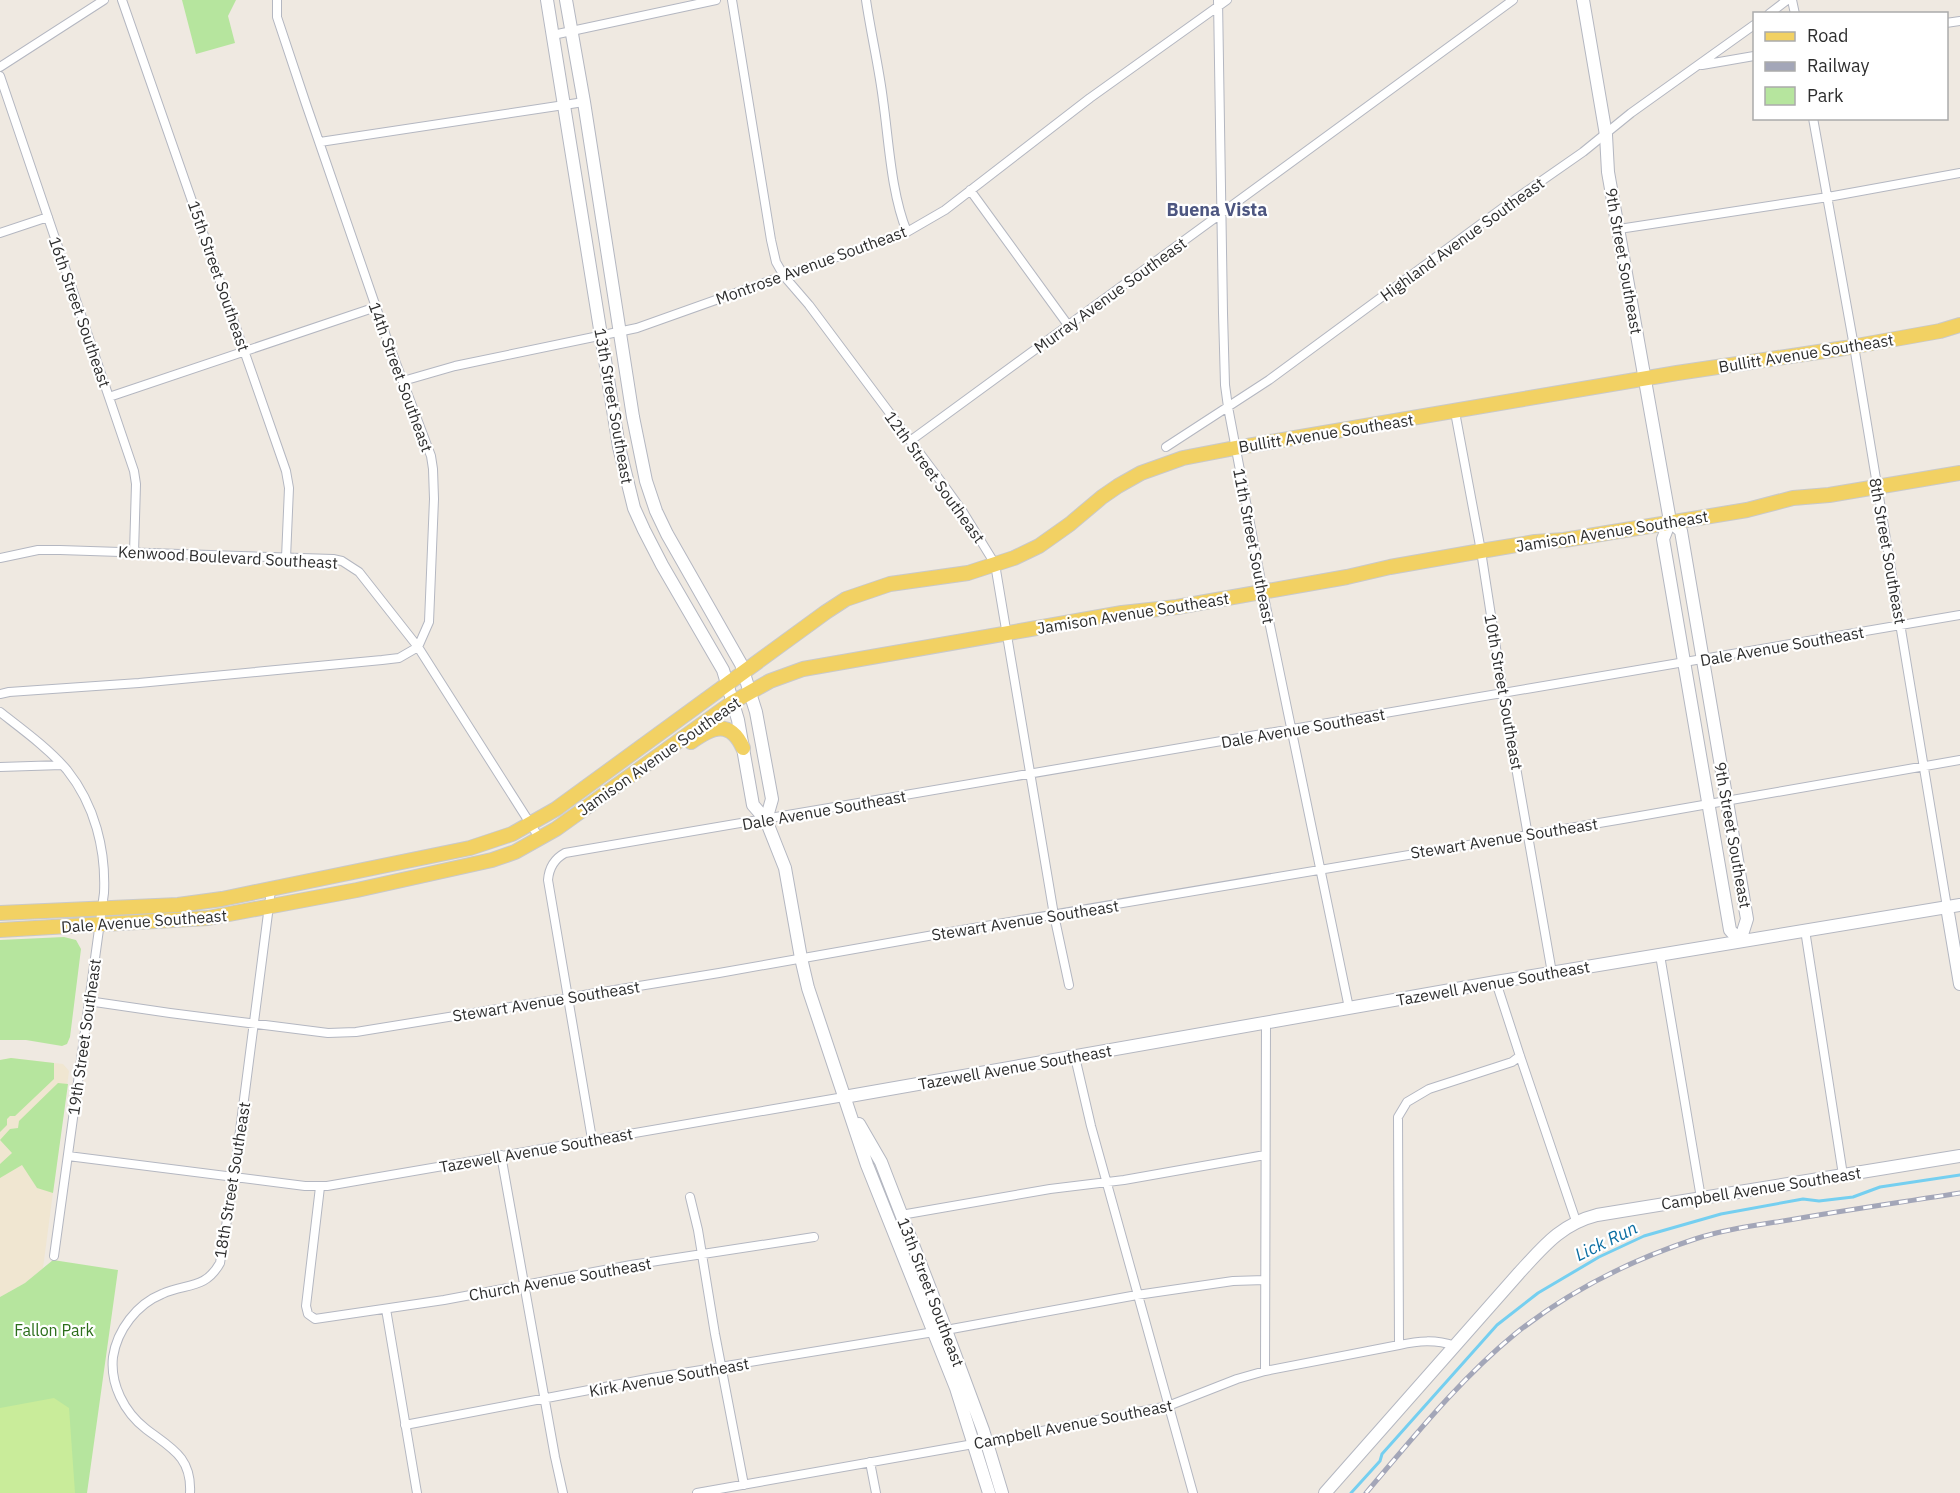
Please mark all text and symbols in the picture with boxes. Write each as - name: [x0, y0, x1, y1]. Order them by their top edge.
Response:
- legend: [1753, 12, 1948, 120]
- text: Road: [1807, 24, 1848, 47]
- text: Railway: [1807, 54, 1869, 77]
- text: Park: [1807, 84, 1844, 107]
- street label: Highland Avenue Southeast: [1376, 173, 1548, 305]
- street label: 9th Street Southeast: [1601, 186, 1647, 336]
- street label: 15th Street Southeast: [184, 198, 254, 354]
- district label: Buena Vista: [1167, 198, 1267, 221]
- street label: Montrose Avenue Southeast: [713, 221, 909, 309]
- street label: Murray Avenue Southeast: [1030, 233, 1190, 357]
- street label: 16th Street Southeast: [45, 234, 115, 390]
- street label: 14th Street Southeast: [365, 299, 437, 455]
- street label: 13th Street Southeast: [590, 326, 638, 486]
- street label: Bullitt Avenue Southeast: [1717, 329, 1895, 377]
- street label: 12th Street Southeast: [880, 407, 990, 547]
- street label: Bullitt Avenue Southeast: [1237, 409, 1415, 457]
- street label: 11th Street Southeast: [1229, 467, 1279, 625]
- street label: 8th Street Southeast: [1865, 476, 1911, 626]
- street label: Jamison Avenue Southeast: [1515, 506, 1709, 556]
- street label: Kenwood Boulevard Southeast: [118, 541, 338, 573]
- street label: Jamison Avenue Southeast: [1036, 588, 1230, 638]
- street label: 10th Street Southeast: [1480, 612, 1528, 772]
- street label: Dale Avenue Southeast: [1698, 622, 1866, 670]
- street label: Jamison Avenue Southeast: [574, 692, 744, 820]
- street label: Dale Avenue Southeast: [1219, 704, 1387, 752]
- street label: 9th Street Southeast: [1710, 760, 1756, 910]
- street label: Dale Avenue Southeast: [740, 786, 908, 834]
- street label: Stewart Avenue Southeast: [1409, 813, 1599, 863]
- street label: Stewart Avenue Southeast: [930, 895, 1120, 945]
- street label: Dale Avenue Southeast: [60, 905, 228, 937]
- street label: Tazewell Avenue Southeast: [1395, 956, 1591, 1010]
- street label: 19th Street Southeast: [63, 957, 105, 1117]
- street label: Stewart Avenue Southeast: [451, 976, 641, 1026]
- street label: Tazewell Avenue Southeast: [917, 1040, 1113, 1094]
- street label: 18th Street Southeast: [210, 1100, 254, 1260]
- street label: Tazewell Avenue Southeast: [438, 1123, 634, 1177]
- street label: Campbell Avenue Southeast: [1660, 1162, 1862, 1214]
- street label: 13th Street Southeast: [893, 1215, 969, 1369]
- water label: Lick Run: [1571, 1216, 1641, 1266]
- street label: Church Avenue Southeast: [467, 1253, 653, 1305]
- park label: Fallon Park: [14, 1320, 94, 1340]
- street label: Kirk Avenue Southeast: [587, 1353, 751, 1401]
- street label: Campbell Avenue Southeast: [972, 1395, 1174, 1453]

